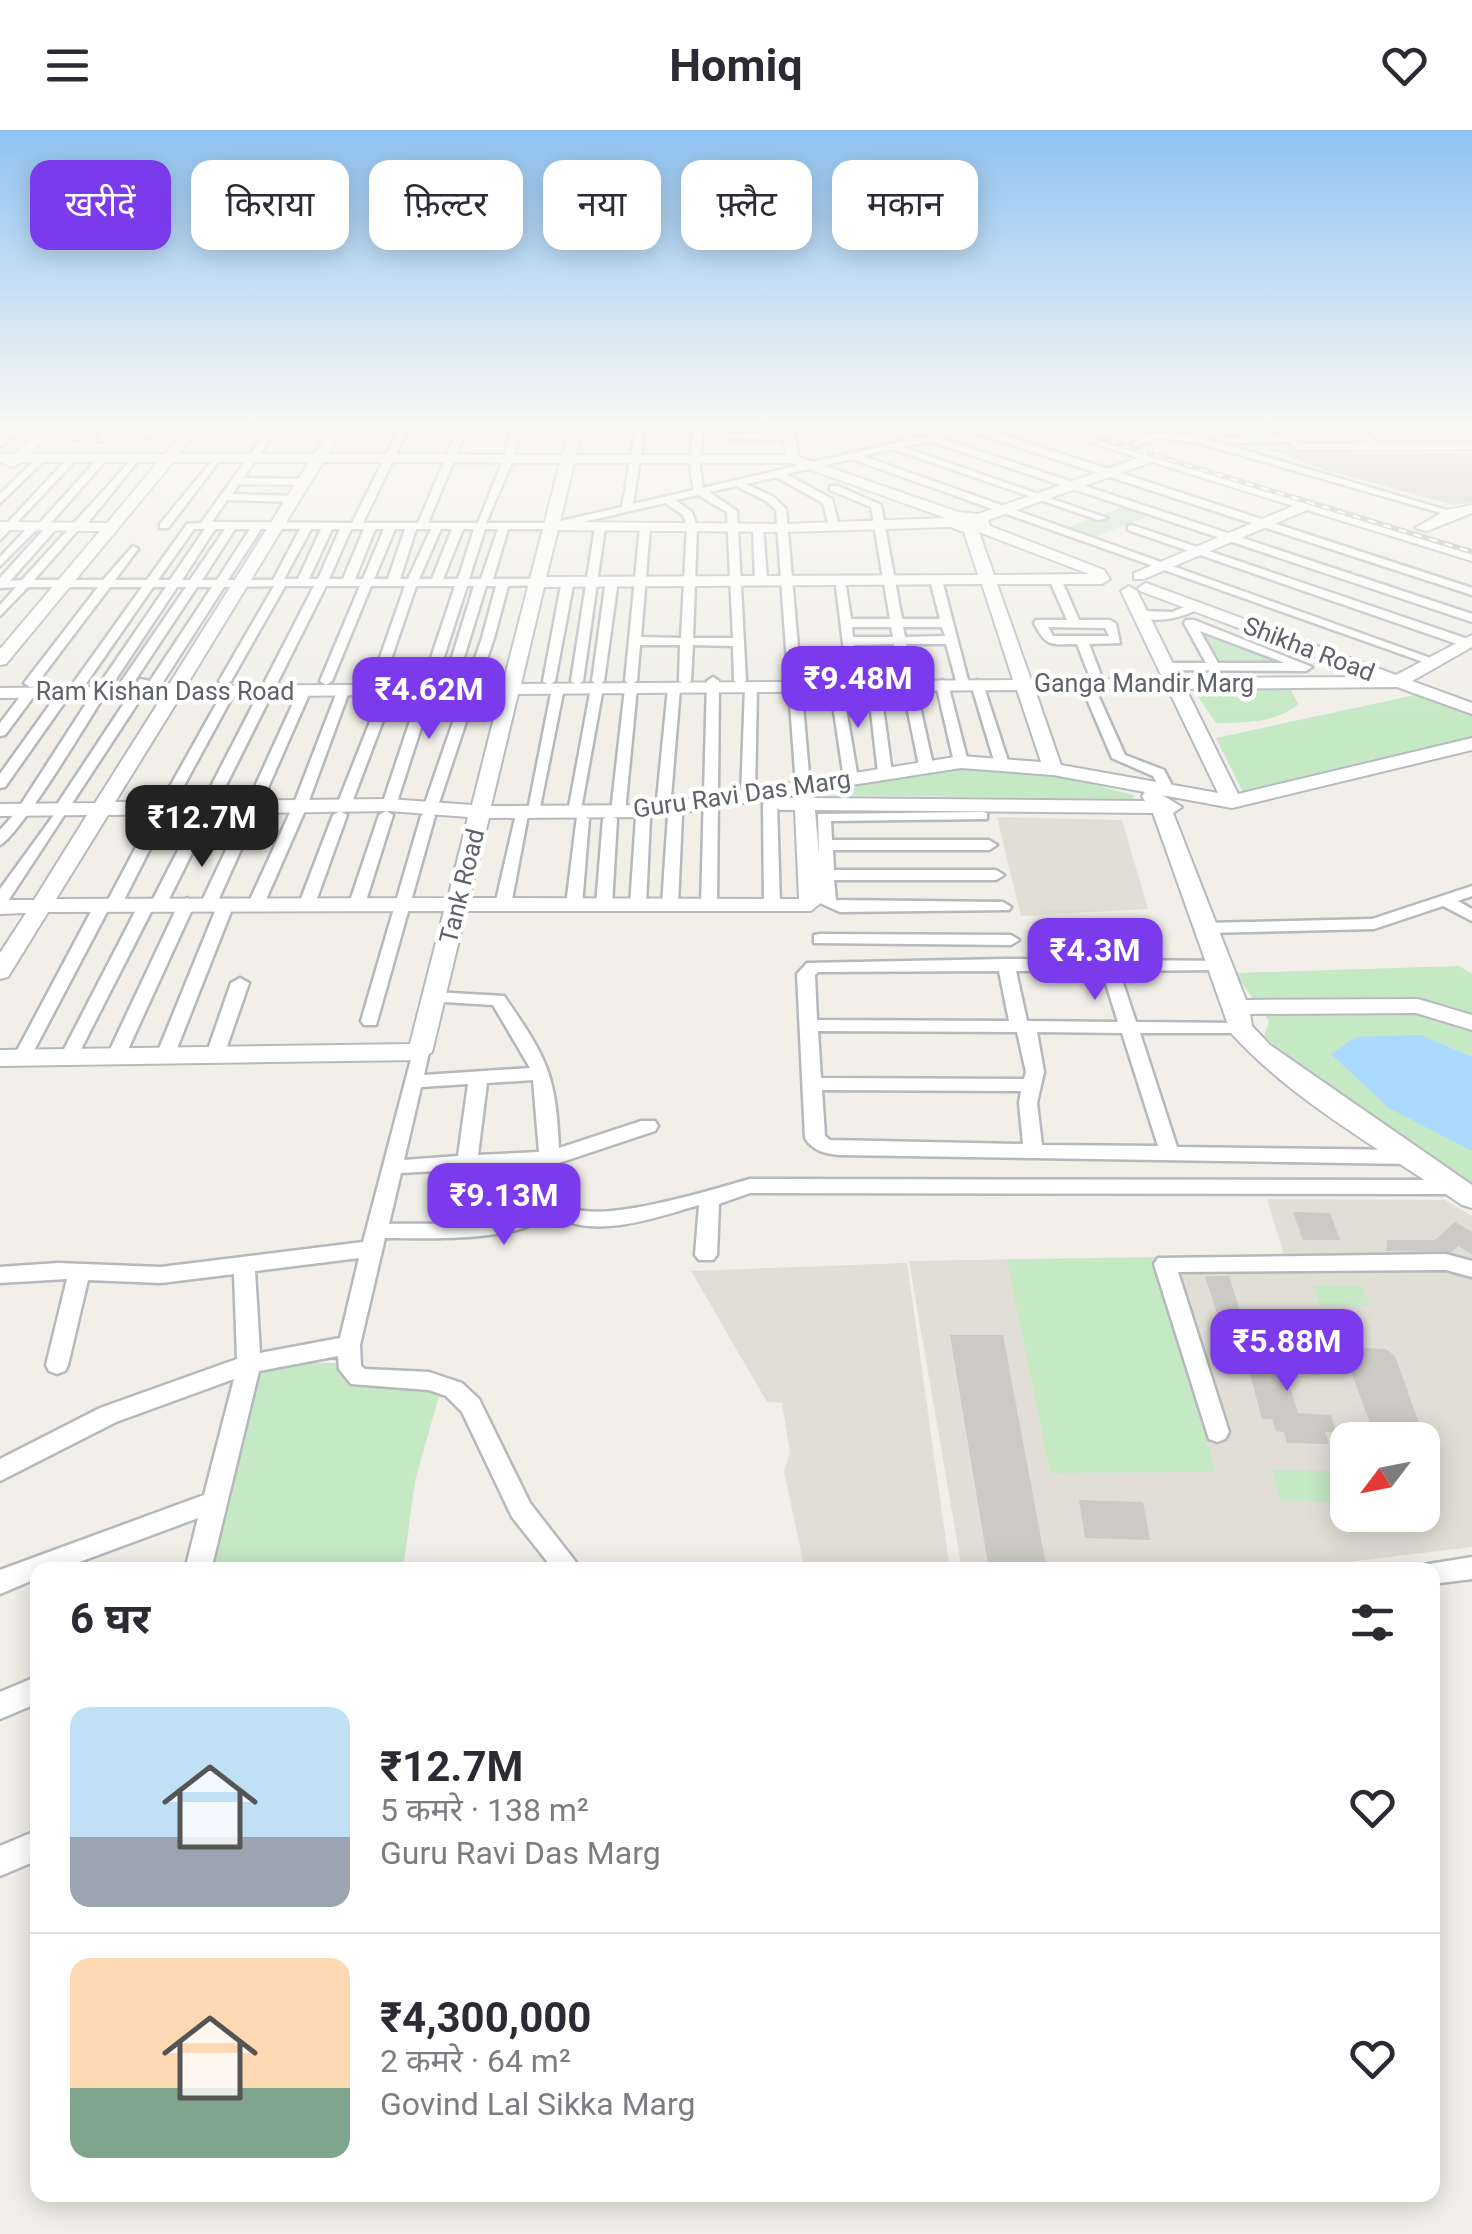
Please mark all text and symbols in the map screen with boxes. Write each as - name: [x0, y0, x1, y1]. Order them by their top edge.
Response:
- icon: menu: [40, 38, 95, 93]
- icon: heart: [1377, 38, 1432, 93]
- text: Homiq: [669, 39, 803, 92]
- chip: खरीदें: [30, 160, 171, 250]
- chip: किराया: [191, 160, 349, 250]
- chip: फ़िल्टर: [369, 160, 523, 250]
- chip: नया: [543, 160, 661, 250]
- chip: फ़्लैट: [681, 160, 812, 250]
- chip: मकान: [832, 160, 978, 250]
- street label: Shikha Road: [1239, 611, 1379, 687]
- pin: ₹9.48M: [777, 646, 939, 731]
- pin: ₹4.62M: [348, 657, 510, 742]
- text: ₹9.48M: [803, 659, 913, 697]
- street label: Ganga Mandir Marg: [1034, 669, 1254, 698]
- text: ₹4.62M: [374, 670, 484, 708]
- street label: Ram Kishan Dass Road: [36, 677, 294, 706]
- street label: Guru Ravi Das Marg: [631, 764, 853, 824]
- pin: ₹12.7M: [121, 785, 283, 870]
- text: ₹12.7M: [147, 798, 257, 836]
- street label: Tank Road: [434, 826, 490, 946]
- pin: ₹4.3M: [1025, 918, 1165, 1003]
- text: ₹4.3M: [1050, 931, 1140, 969]
- pin: ₹9.13M: [423, 1163, 585, 1248]
- text: ₹9.13M: [449, 1176, 559, 1214]
- pin: ₹5.88M: [1206, 1309, 1368, 1394]
- text: ₹5.88M: [1232, 1322, 1342, 1360]
- north arrow: [1330, 1422, 1440, 1532]
- map controls: [1330, 1422, 1440, 1532]
- text: 6 घर: [70, 1594, 150, 1643]
- icon: filters: [1345, 1595, 1400, 1650]
- text: ₹12.7M: [380, 1742, 523, 1791]
- icon: home: [150, 1747, 270, 1867]
- icon: heart: [1345, 1780, 1400, 1835]
- text: 5 कमरे · 138 m²: [380, 1791, 589, 1829]
- text: Guru Ravi Das Marg: [380, 1834, 661, 1872]
- text: ₹4,300,000: [380, 1993, 591, 2042]
- icon: home: [150, 1998, 270, 2118]
- icon: heart: [1345, 2031, 1400, 2086]
- text: 2 कमरे · 64 m²: [380, 2042, 571, 2080]
- text: Govind Lal Sikka Marg: [380, 2085, 696, 2123]

